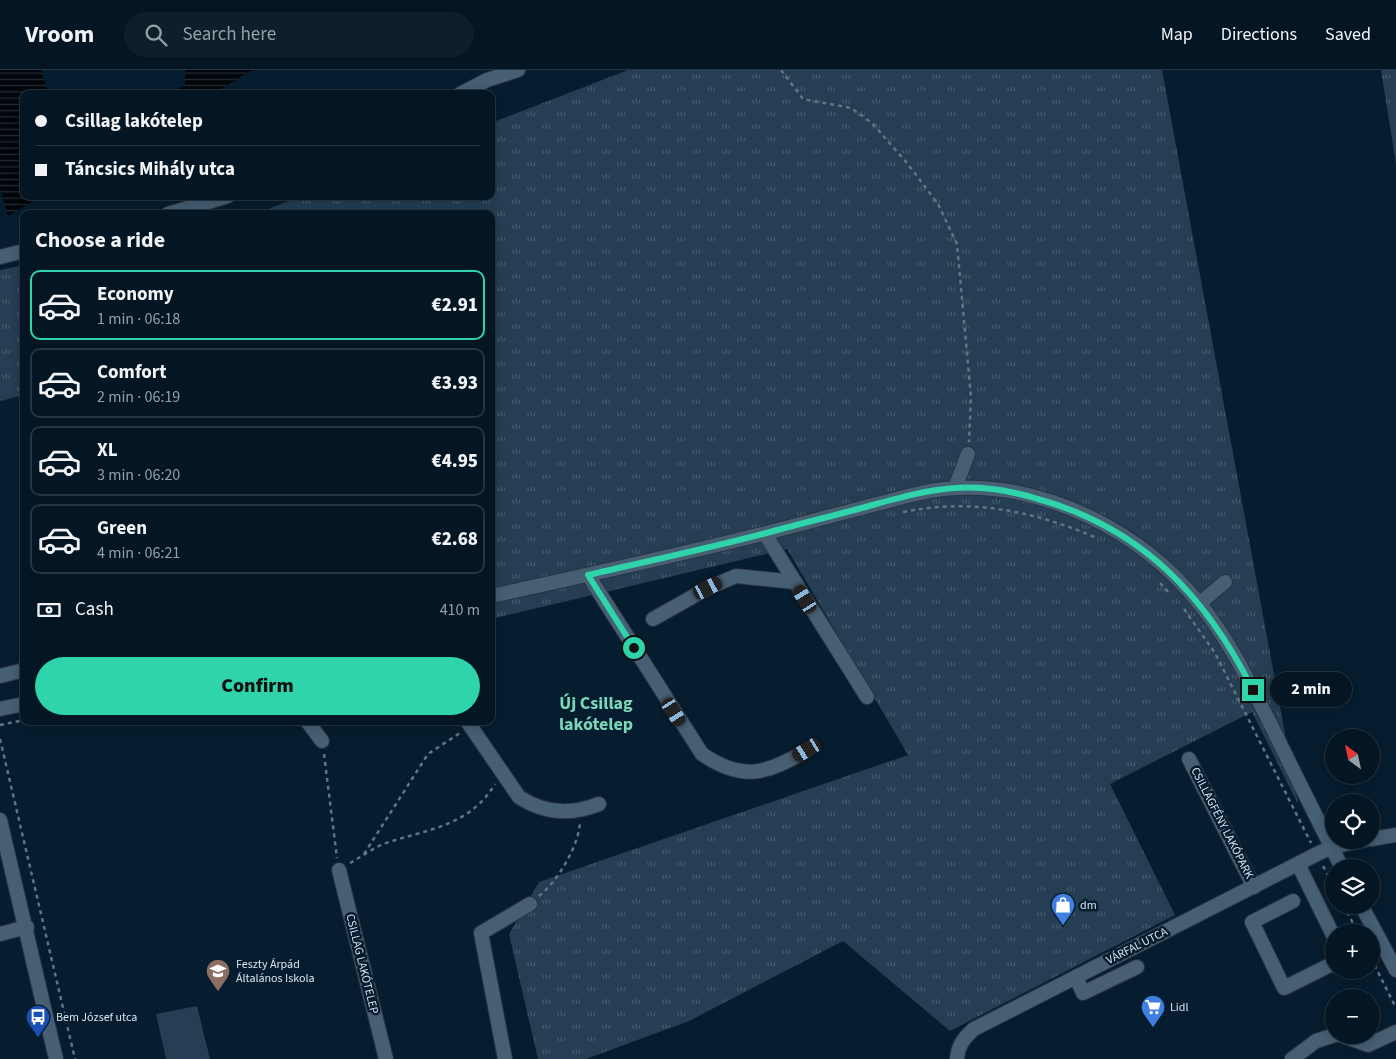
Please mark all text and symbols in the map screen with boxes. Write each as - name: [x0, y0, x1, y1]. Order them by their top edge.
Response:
- search box: [124, 12, 474, 57]
- text: Vroom: [25, 17, 94, 52]
- icon: search: [142, 21, 170, 49]
- text: Search here: [182, 21, 276, 48]
- text: Map: [1161, 22, 1193, 47]
- text: Directions: [1221, 22, 1297, 47]
- text: Saved: [1325, 22, 1371, 47]
- text: Csillag lakótelep: [65, 108, 203, 135]
- text: Táncsics Mihály utca: [65, 156, 235, 183]
- text: Choose a ride: [35, 224, 165, 256]
- text: Economy: [97, 281, 174, 308]
- icon: car: [37, 283, 82, 328]
- text: €2.91: [432, 292, 478, 319]
- text: 1 min · 06:18: [97, 308, 180, 330]
- text: Comfort: [97, 359, 167, 386]
- icon: car: [37, 361, 82, 406]
- text: €3.93: [432, 370, 478, 397]
- text: 2 min · 06:19: [97, 386, 180, 408]
- text: XL: [97, 437, 118, 464]
- icon: car: [37, 439, 82, 484]
- text: €4.95: [432, 448, 478, 475]
- text: 3 min · 06:20: [97, 464, 180, 486]
- text: Green: [97, 515, 147, 542]
- icon: car: [37, 517, 82, 562]
- text: €2.68: [432, 526, 478, 553]
- text: 4 min · 06:21: [97, 542, 180, 564]
- car: [691, 575, 724, 601]
- car: [790, 582, 819, 616]
- icon: cash: [35, 596, 63, 624]
- text: Cash: [75, 596, 114, 623]
- text: 410 m: [440, 599, 480, 621]
- route start: [623, 637, 645, 659]
- button: Confirm: [35, 657, 480, 715]
- callout: 2 min: [1270, 672, 1353, 708]
- text: 2 min: [1291, 678, 1331, 700]
- route end: [1242, 679, 1264, 701]
- district label: Új Csillag lakótelep: [559, 691, 633, 737]
- car: [659, 695, 688, 729]
- north arrow: [1325, 729, 1380, 784]
- map controls: [1325, 729, 1380, 1044]
- car: [790, 736, 823, 764]
- street label: CSILLAGFÉNY LAKÓPARK: [1186, 764, 1258, 882]
- button: locate: [1325, 794, 1380, 849]
- button: layers: [1325, 859, 1380, 914]
- shop icon: dm: [1050, 892, 1076, 926]
- place label: dm: [1080, 897, 1097, 914]
- street label: CSILLAG LAKÓTELEP: [341, 912, 383, 1016]
- street label: VÁRFAL UTCA: [1103, 923, 1171, 969]
- button: +: [1325, 924, 1380, 979]
- place label: Feszty Árpád Általános Iskola: [236, 956, 315, 987]
- school or university icon: Feszty Árpád Általános Iskola: [205, 958, 231, 992]
- button: −: [1325, 989, 1380, 1044]
- supermarket icon: Lidl: [1140, 994, 1166, 1028]
- place label: Lidl: [1170, 999, 1189, 1016]
- bus stop icon: Bem József utca: [25, 1004, 51, 1038]
- place label: Bem József utca: [56, 1009, 137, 1026]

